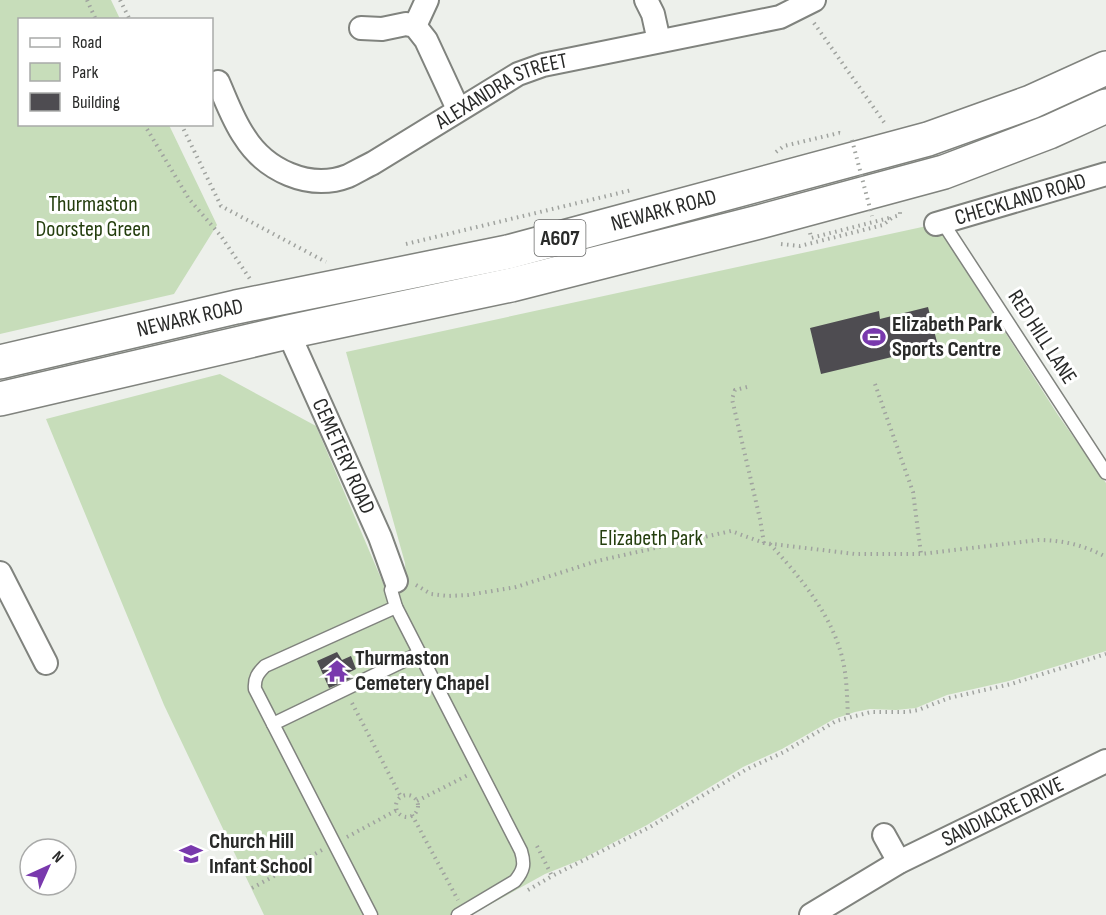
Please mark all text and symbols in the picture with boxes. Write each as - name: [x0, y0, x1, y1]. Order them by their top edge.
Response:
- legend: [18, 18, 213, 126]
- text: Road: [72, 32, 102, 53]
- street label: ALEXANDRA STREET: [429, 47, 570, 136]
- text: Park: [72, 62, 98, 83]
- text: Building: [72, 92, 120, 113]
- street label: CHECKLAND ROAD: [952, 167, 1089, 231]
- street label: NEWARK ROAD: [608, 183, 719, 237]
- park label: Thurmaston Doorstep Green: [35, 191, 151, 243]
- road number: A607: [534, 220, 586, 256]
- street label: RED HILL LANE: [1002, 285, 1082, 389]
- street label: NEWARK ROAD: [134, 292, 245, 343]
- place label: Elizabeth Park Sports Centre: [892, 311, 1003, 363]
- sports icon: Elizabeth Park Sports Centre: [861, 324, 887, 350]
- street label: CEMETERY ROAD: [306, 394, 381, 518]
- park label: Elizabeth Park: [599, 525, 703, 552]
- place label: Thurmaston Cemetery Chapel: [355, 645, 489, 697]
- temple icon: Thurmaston Cemetery Chapel: [324, 658, 350, 684]
- street label: SANDIACRE DRIVE: [937, 770, 1068, 853]
- place label: Church Hill Infant School: [209, 828, 313, 880]
- north arrow: [18, 837, 78, 897]
- school or university icon: Church Hill Infant School: [178, 841, 204, 867]
- text: N: [48, 848, 67, 867]

